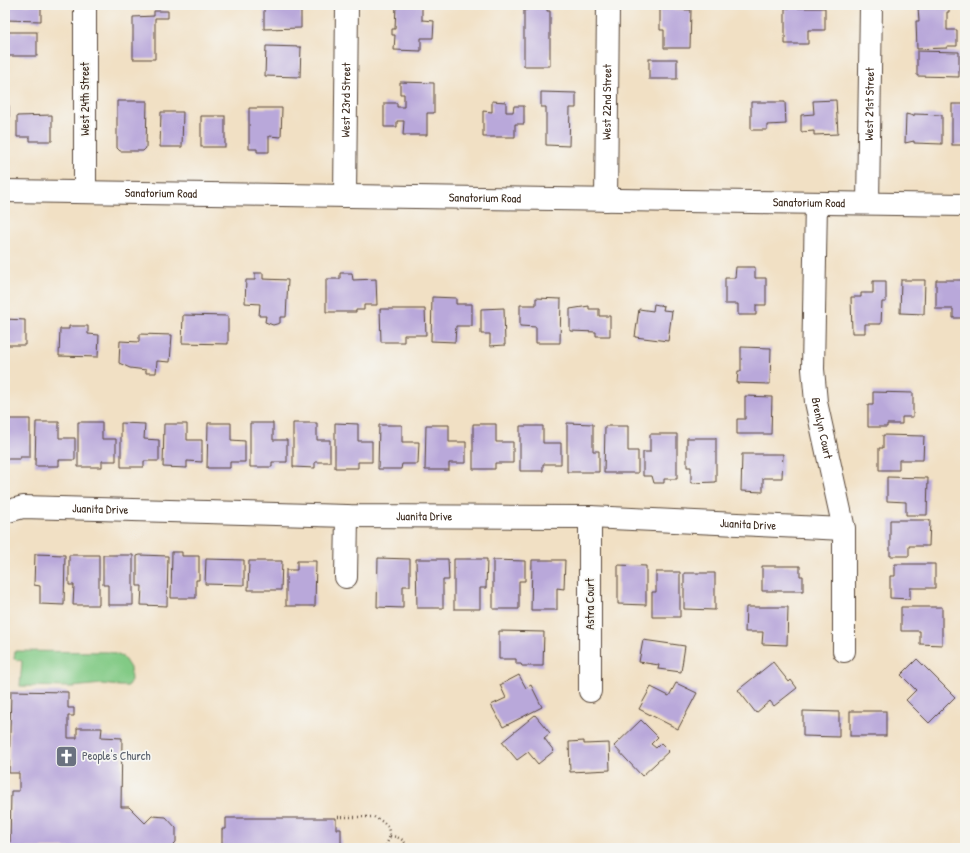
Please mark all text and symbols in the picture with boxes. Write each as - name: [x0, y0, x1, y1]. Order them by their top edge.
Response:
- street label: West 24th Street: [76, 61, 93, 136]
- street label: West 23rd Street: [337, 62, 354, 137]
- street label: West 22nd Street: [598, 63, 615, 140]
- street label: West 21st Street: [860, 66, 878, 141]
- street label: Sanatorium Road: [125, 184, 198, 202]
- street label: Sanatorium Road: [449, 188, 521, 207]
- street label: Sanatorium Road: [773, 193, 845, 211]
- street label: Brenlyn Court: [808, 397, 837, 461]
- street label: Juanita Drive: [72, 499, 129, 518]
- street label: Juanita Drive: [396, 507, 453, 524]
- street label: Juanita Drive: [719, 514, 777, 534]
- street label: Astra Court: [581, 577, 598, 630]
- church icon: People's Church: [53, 743, 79, 769]
- place label: People's Church: [82, 747, 151, 764]

